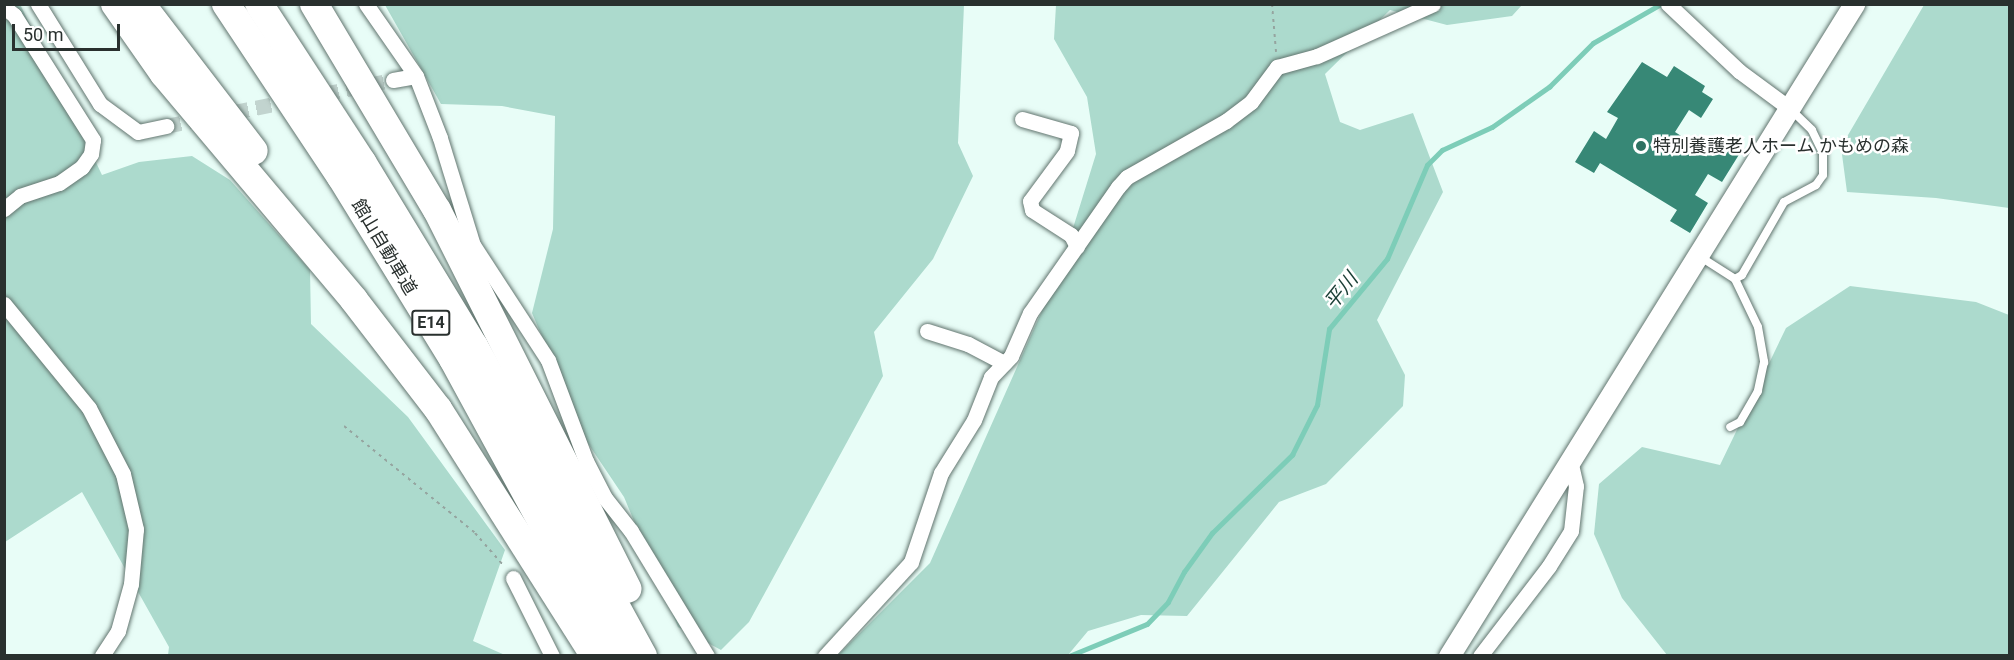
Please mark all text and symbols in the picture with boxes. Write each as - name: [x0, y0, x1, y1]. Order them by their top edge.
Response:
- scale bar: [15, 12, 123, 50]
- text: 50 m: [23, 24, 63, 45]
- place label: 特別養護老人ホーム かもめの森: [1653, 135, 1909, 157]
- marker: 特別養護老人ホーム かもめの森: [1634, 139, 1648, 153]
- street label: 館山自動車道: [347, 195, 421, 299]
- water label: 平川: [1319, 268, 1363, 314]
- road number: E14: [410, 310, 452, 336]

